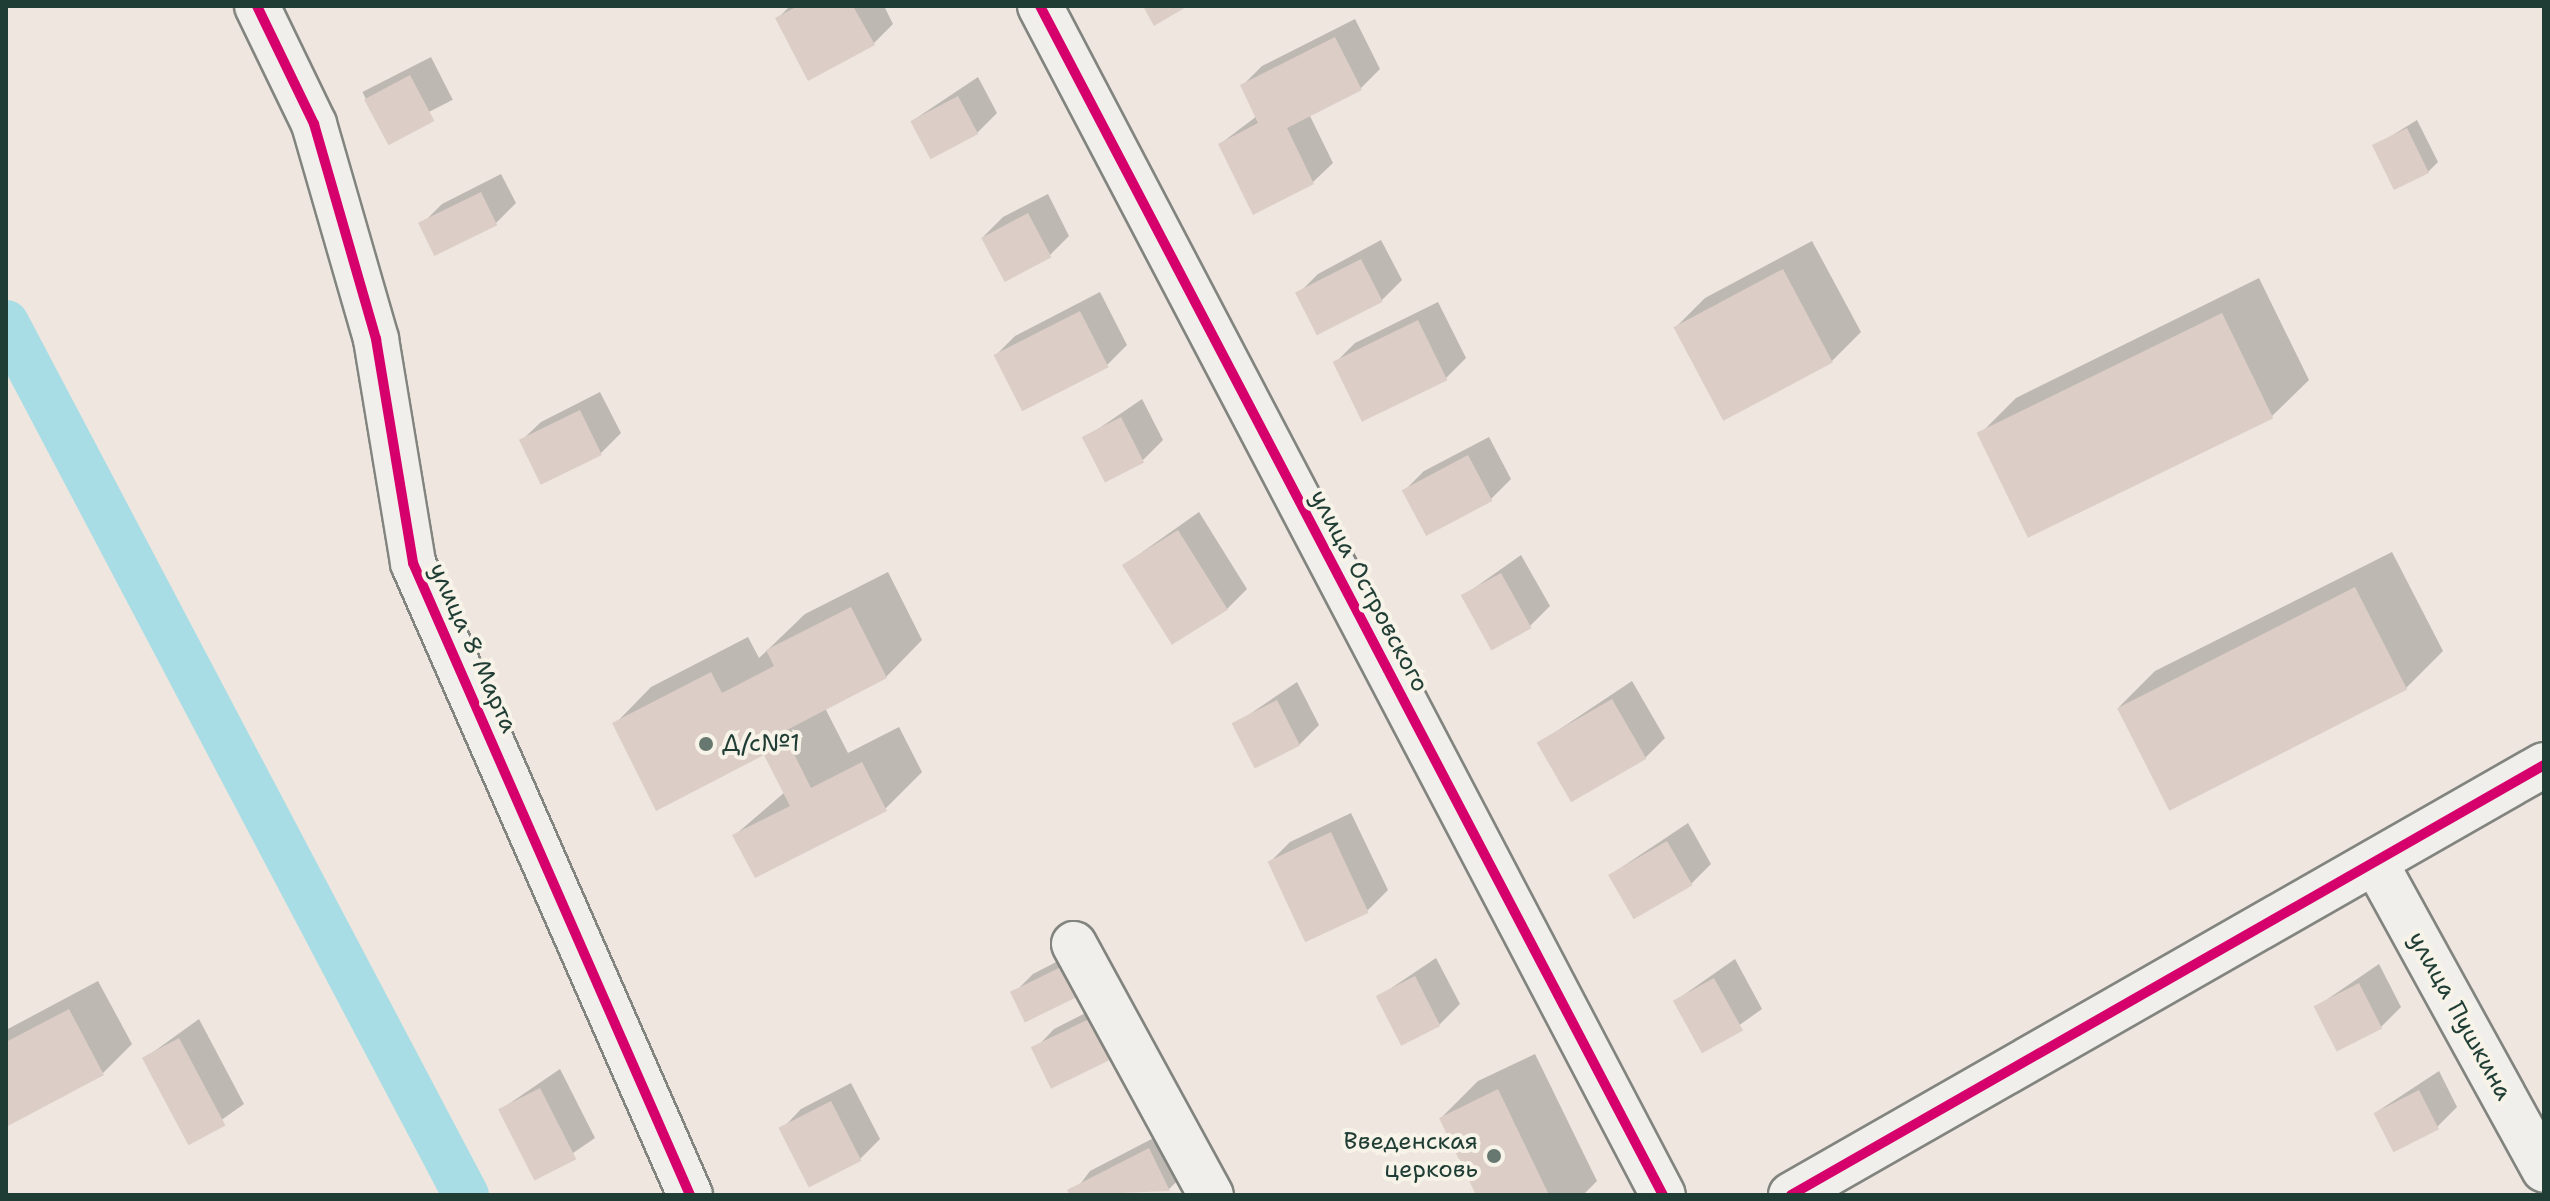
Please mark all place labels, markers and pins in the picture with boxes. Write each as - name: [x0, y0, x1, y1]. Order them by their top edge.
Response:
- place label: Д/с№1: [722, 730, 800, 758]
- marker: Д/с№1: [697, 735, 715, 753]
- place label: Введенская церковь: [1344, 1128, 1478, 1184]
- marker: Введенская церковь: [1485, 1147, 1503, 1165]

